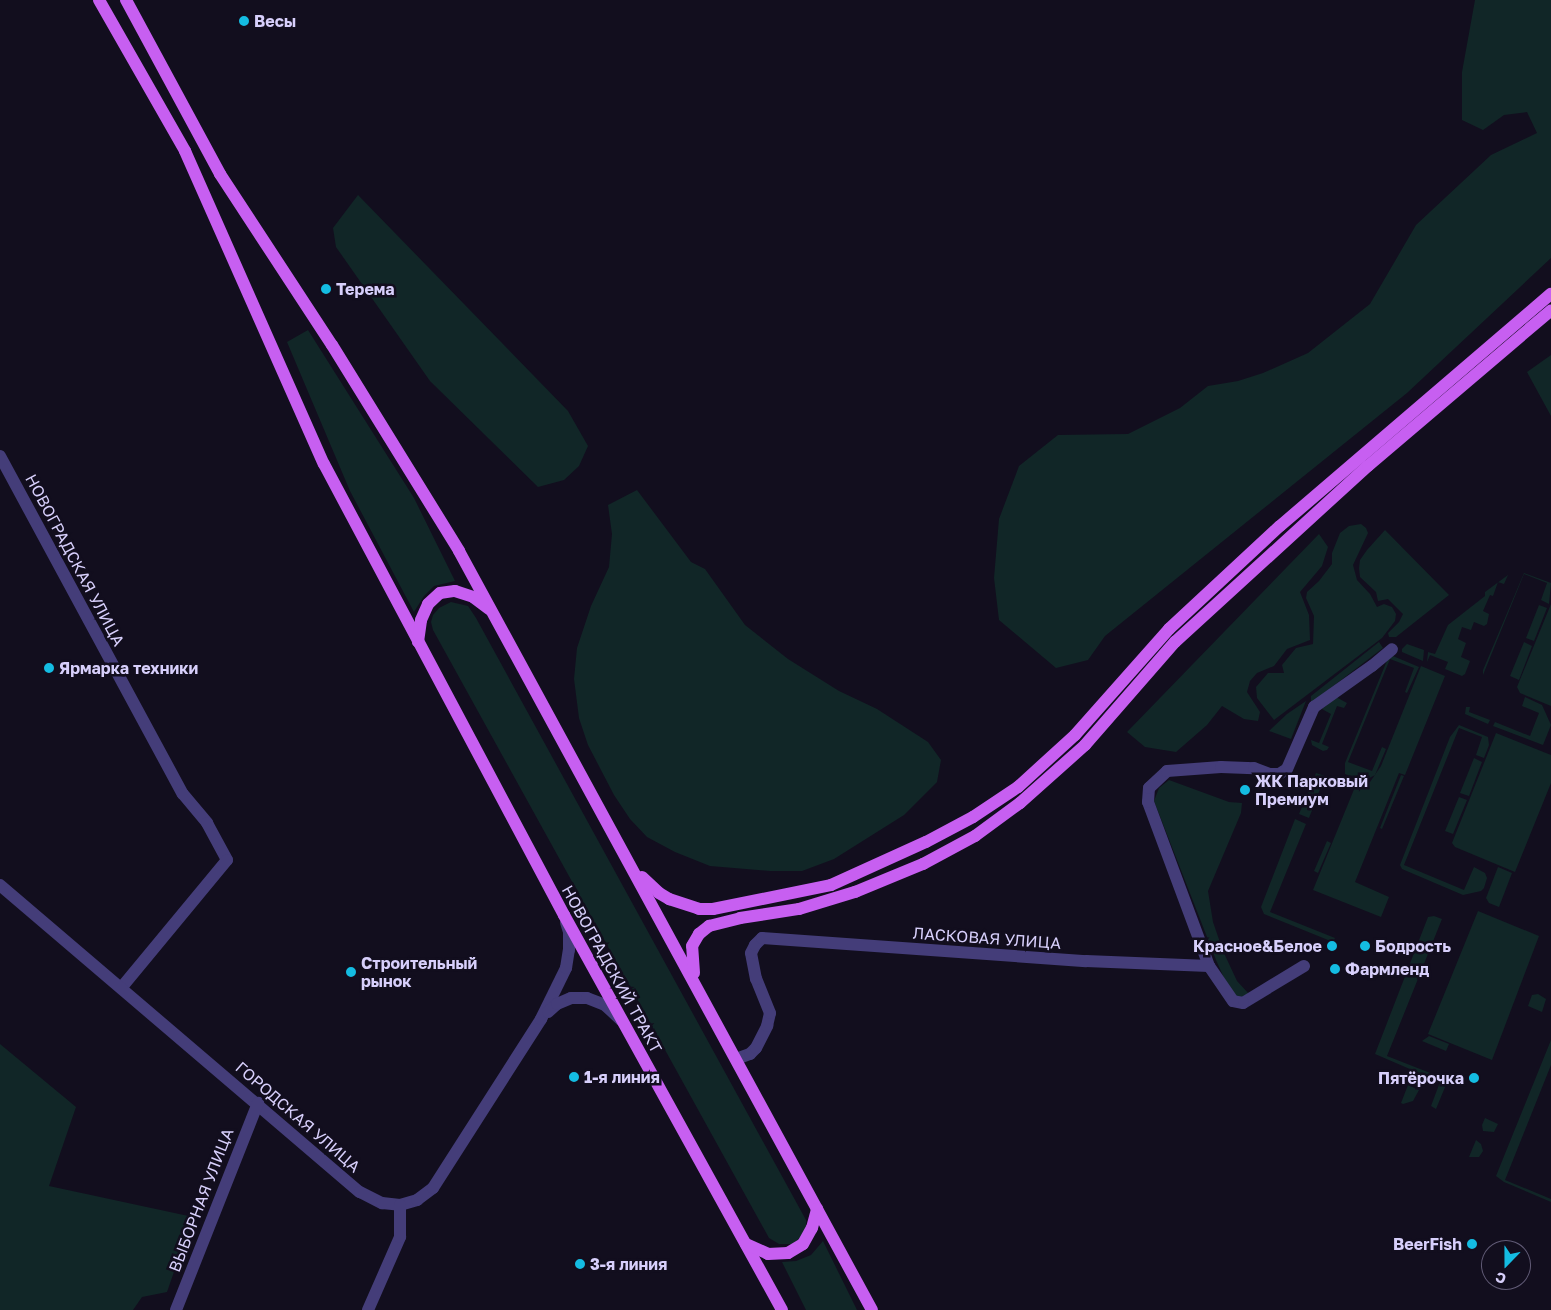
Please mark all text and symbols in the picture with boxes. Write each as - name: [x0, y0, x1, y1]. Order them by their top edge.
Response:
- place label: Весы: [254, 11, 296, 31]
- marker: Весы: [238, 15, 250, 27]
- place label: Терема: [336, 279, 395, 299]
- marker: Терема: [320, 283, 332, 295]
- street label: НОВОГРАДСКАЯ УЛИЦА: [21, 471, 129, 649]
- place label: Ярмарка техники: [59, 658, 198, 678]
- marker: Ярмарка техники: [43, 662, 55, 674]
- place label: ЖК Парковый Премиум: [1255, 771, 1368, 809]
- marker: ЖК Парковый Премиум: [1239, 784, 1251, 796]
- street label: НОВОГРАДСКИЙ ТРАКТ: [558, 882, 666, 1056]
- street label: ЛАСКОВАЯ УЛИЦА: [912, 923, 1062, 953]
- place label: Красное&Белое: [1193, 936, 1322, 956]
- place label: Бодрость: [1375, 936, 1451, 956]
- marker: Красное&Белое: [1326, 940, 1338, 952]
- marker: Бодрость: [1359, 940, 1371, 952]
- place label: Строительный рынок: [361, 953, 477, 991]
- place label: Фармленд: [1345, 959, 1429, 979]
- marker: Фармленд: [1329, 963, 1341, 975]
- marker: Строительный рынок: [345, 966, 357, 978]
- street label: ГОРОДСКАЯ УЛИЦА: [232, 1058, 364, 1176]
- place label: 1-я линия: [584, 1067, 660, 1087]
- place label: Пятёрочка: [1378, 1068, 1464, 1088]
- marker: 1-я линия: [568, 1071, 580, 1083]
- marker: Пятёрочка: [1468, 1072, 1480, 1084]
- street label: ВЫБОРНАЯ УЛИЦА: [165, 1125, 237, 1275]
- place label: BeerFish: [1393, 1234, 1462, 1254]
- marker: BeerFish: [1466, 1238, 1478, 1250]
- north arrow: [1481, 1240, 1531, 1290]
- place label: 3-я линия: [590, 1254, 667, 1274]
- marker: 3-я линия: [574, 1258, 586, 1270]
- text: С: [1493, 1269, 1508, 1288]

